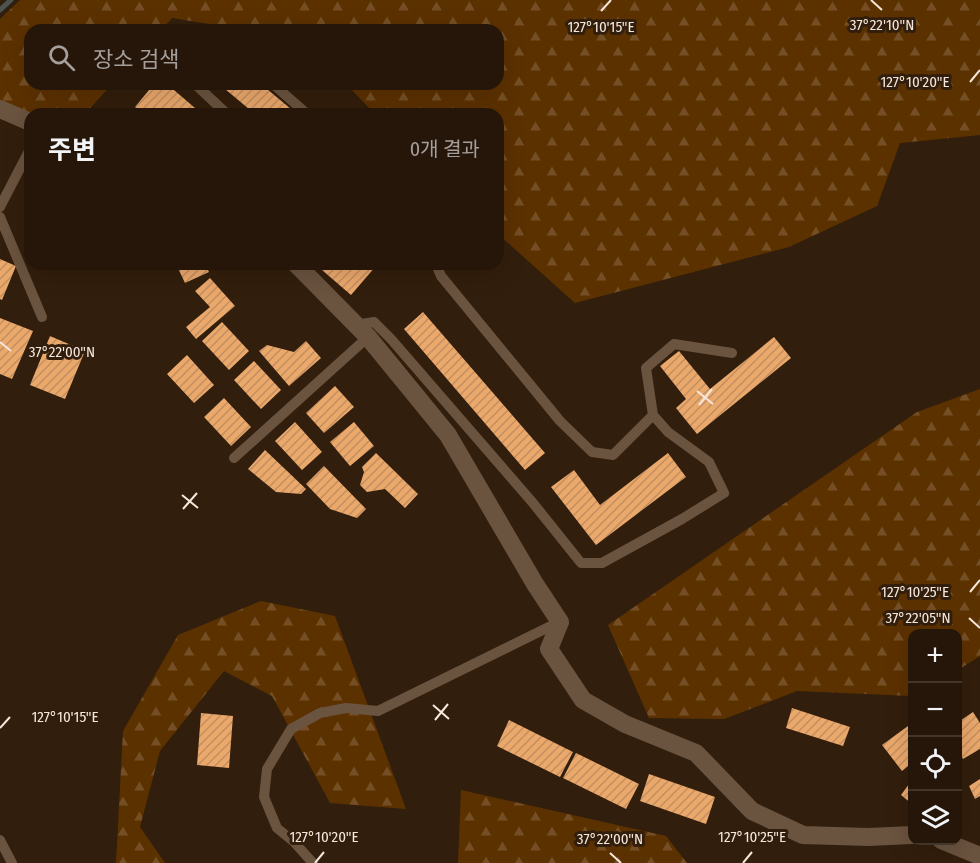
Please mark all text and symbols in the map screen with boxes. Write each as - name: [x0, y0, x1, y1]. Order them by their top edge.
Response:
- text: 37°22'10"N: [850, 16, 914, 34]
- text: 127°10'15"E: [567, 18, 635, 36]
- search box: [24, 24, 504, 90]
- icon: search: [45, 41, 78, 74]
- text: 장소 검색: [93, 46, 179, 73]
- text: 127°10'20"E: [880, 73, 950, 91]
- text: 주변: [48, 135, 96, 166]
- text: 0개 결과: [410, 137, 480, 161]
- text: 37°22'00"N: [29, 343, 95, 361]
- text: 127°10'25"E: [881, 583, 949, 601]
- text: 37°22'05"N: [885, 609, 951, 627]
- map controls: [908, 629, 962, 845]
- button: +: [908, 629, 962, 683]
- button: −: [908, 683, 962, 737]
- text: 127°10'15"E: [31, 708, 99, 726]
- button: locate: [908, 737, 962, 791]
- button: layers: [908, 791, 962, 845]
- text: 127°10'20"E: [289, 828, 359, 846]
- text: 127°10'25"E: [718, 828, 786, 846]
- text: 37°22'00"N: [577, 830, 643, 848]

